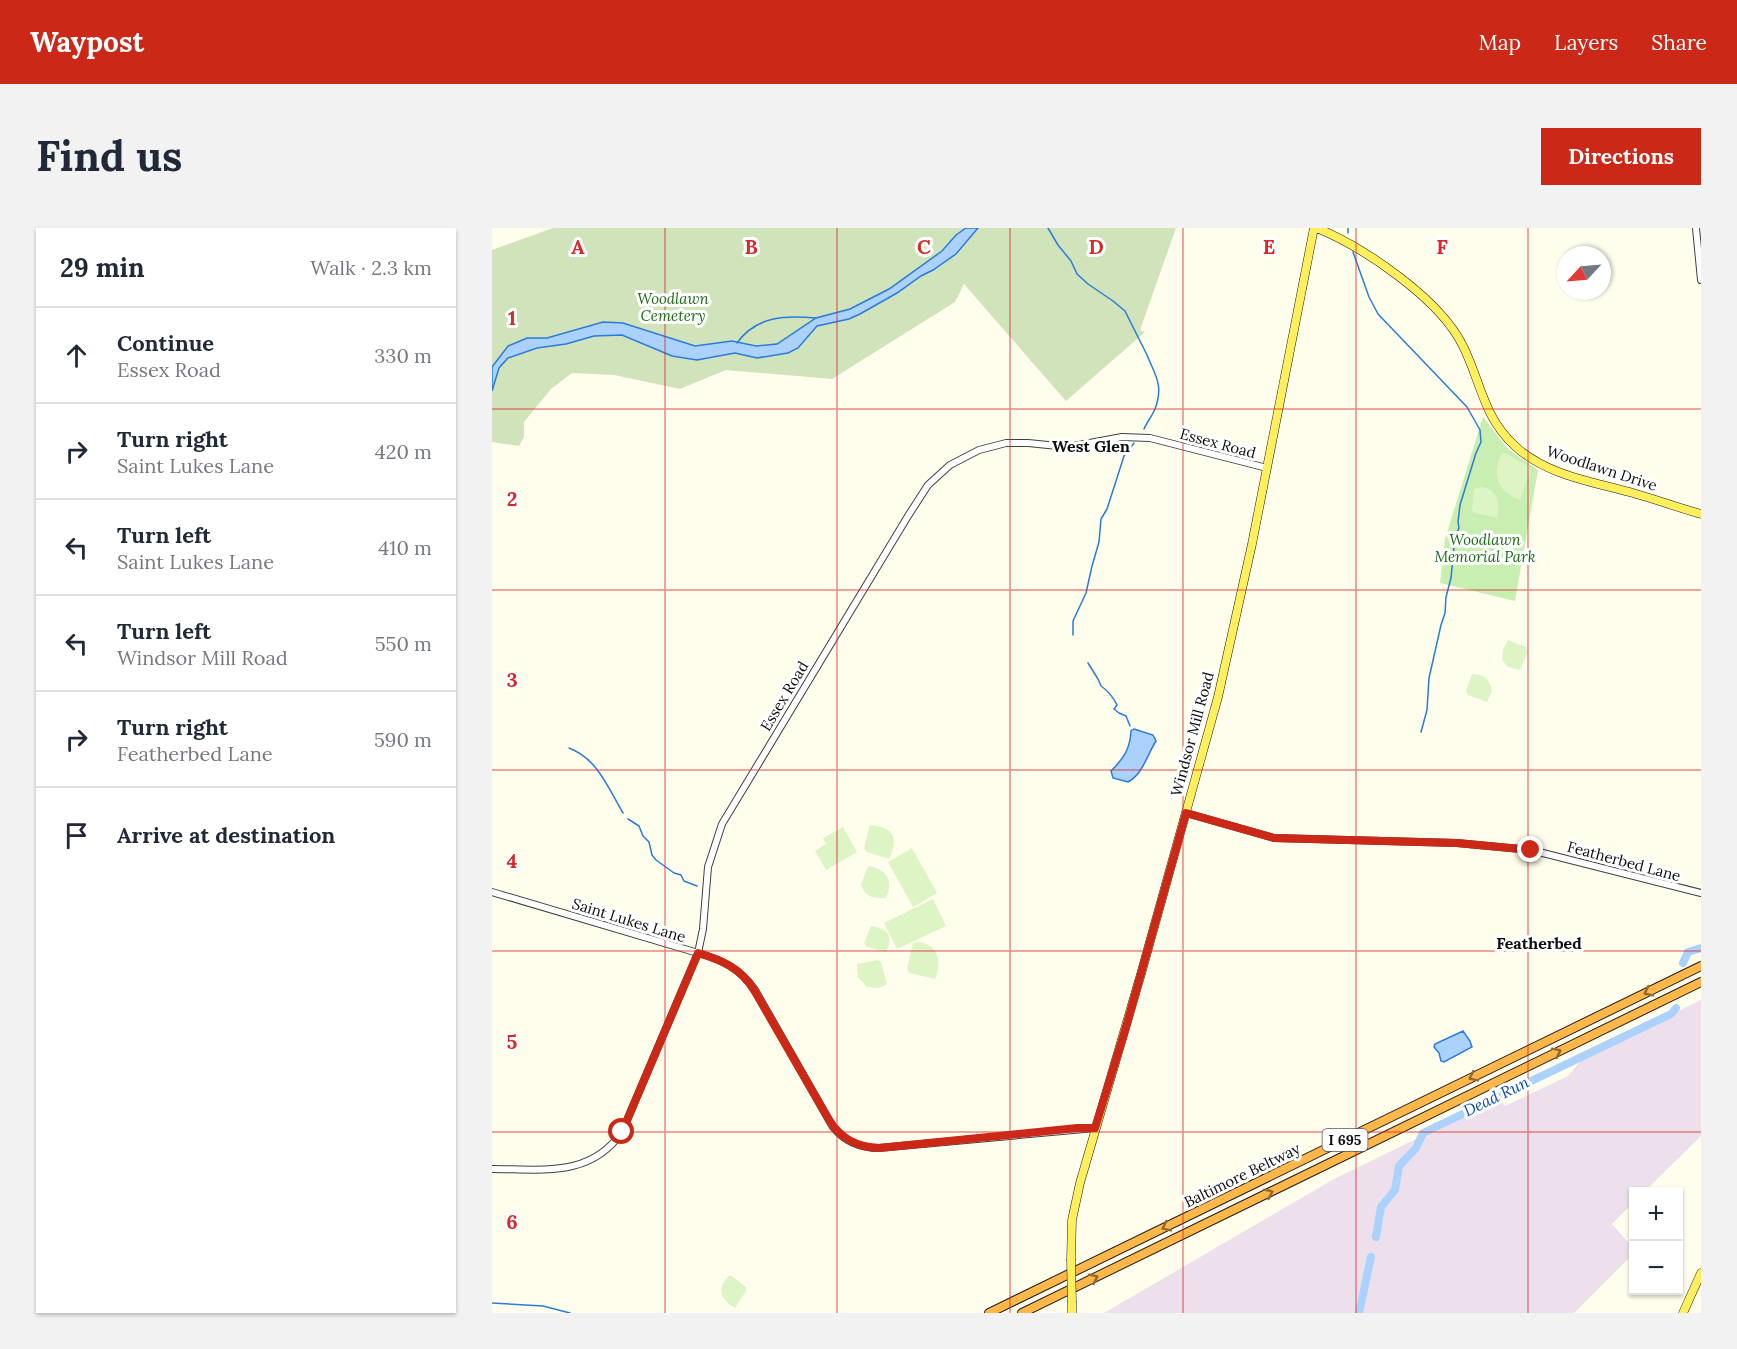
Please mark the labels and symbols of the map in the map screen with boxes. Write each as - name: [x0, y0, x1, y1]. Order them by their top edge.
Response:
- text: A: [571, 234, 585, 259]
- text: B: [744, 234, 758, 259]
- text: C: [917, 234, 931, 259]
- text: D: [1088, 234, 1104, 259]
- text: E: [1263, 234, 1275, 259]
- text: F: [1436, 234, 1448, 259]
- north arrow: [1557, 246, 1611, 300]
- park label: Woodlawn Cemetery: [637, 289, 710, 325]
- text: 1: [508, 305, 516, 330]
- street label: Essex Road: [1178, 424, 1258, 462]
- district label: West Glen: [1052, 436, 1130, 456]
- street label: Woodlawn Drive: [1544, 441, 1660, 495]
- text: 2: [507, 486, 517, 511]
- park label: Woodlawn Memorial Park: [1434, 530, 1536, 566]
- street label: Essex Road: [756, 658, 812, 734]
- text: 3: [506, 667, 518, 692]
- street label: Windsor Mill Road: [1166, 670, 1218, 798]
- route end: [1517, 836, 1543, 862]
- street label: Featherbed Lane: [1565, 837, 1683, 885]
- text: 4: [507, 848, 518, 873]
- street label: Saint Lukes Lane: [570, 894, 688, 946]
- district label: Featherbed: [1496, 933, 1582, 953]
- one-way arrow: [1644, 985, 1655, 996]
- text: 5: [507, 1029, 518, 1054]
- one-way arrow: [1551, 1048, 1562, 1060]
- one-way arrow: [1469, 1070, 1480, 1082]
- water label: Dead Run: [1460, 1071, 1532, 1120]
- route start: [608, 1118, 634, 1144]
- road number: I 695: [1322, 1129, 1368, 1151]
- street label: Baltimore Beltway: [1181, 1139, 1303, 1211]
- one-way arrow: [1262, 1188, 1273, 1200]
- text: 6: [506, 1209, 518, 1234]
- one-way arrow: [1161, 1220, 1172, 1232]
- one-way arrow: [1087, 1274, 1098, 1286]

